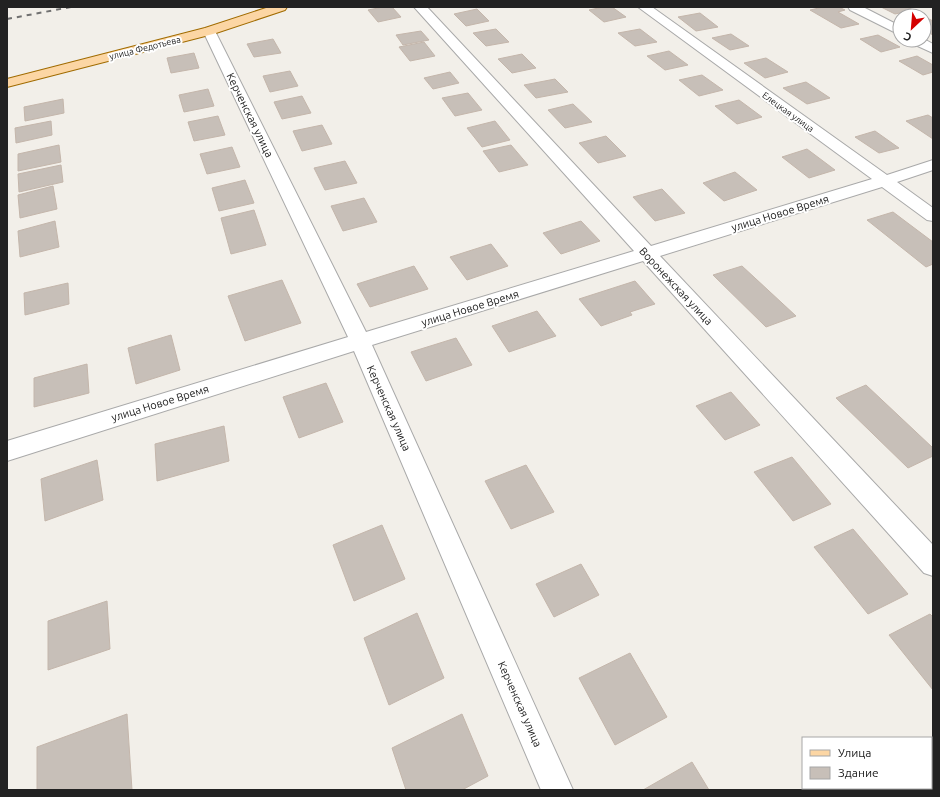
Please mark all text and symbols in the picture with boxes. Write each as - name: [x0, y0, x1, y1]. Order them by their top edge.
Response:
- north arrow: [892, 8, 932, 48]
- text: С: [902, 30, 913, 44]
- street label: улица Федотьева: [108, 34, 182, 62]
- street label: Керченская улица: [224, 71, 276, 159]
- street label: Елецкая улица: [760, 90, 816, 134]
- street label: улица Новое Время: [730, 192, 830, 234]
- street label: Воронежская улица: [637, 245, 715, 327]
- street label: улица Новое Время: [420, 287, 520, 329]
- street label: Керченская улица: [365, 363, 413, 453]
- street label: улица Новое Время: [110, 382, 210, 424]
- street label: Керченская улица: [496, 659, 544, 749]
- legend: [802, 737, 932, 789]
- text: Улица: [838, 746, 871, 759]
- text: Здание: [838, 766, 879, 779]

